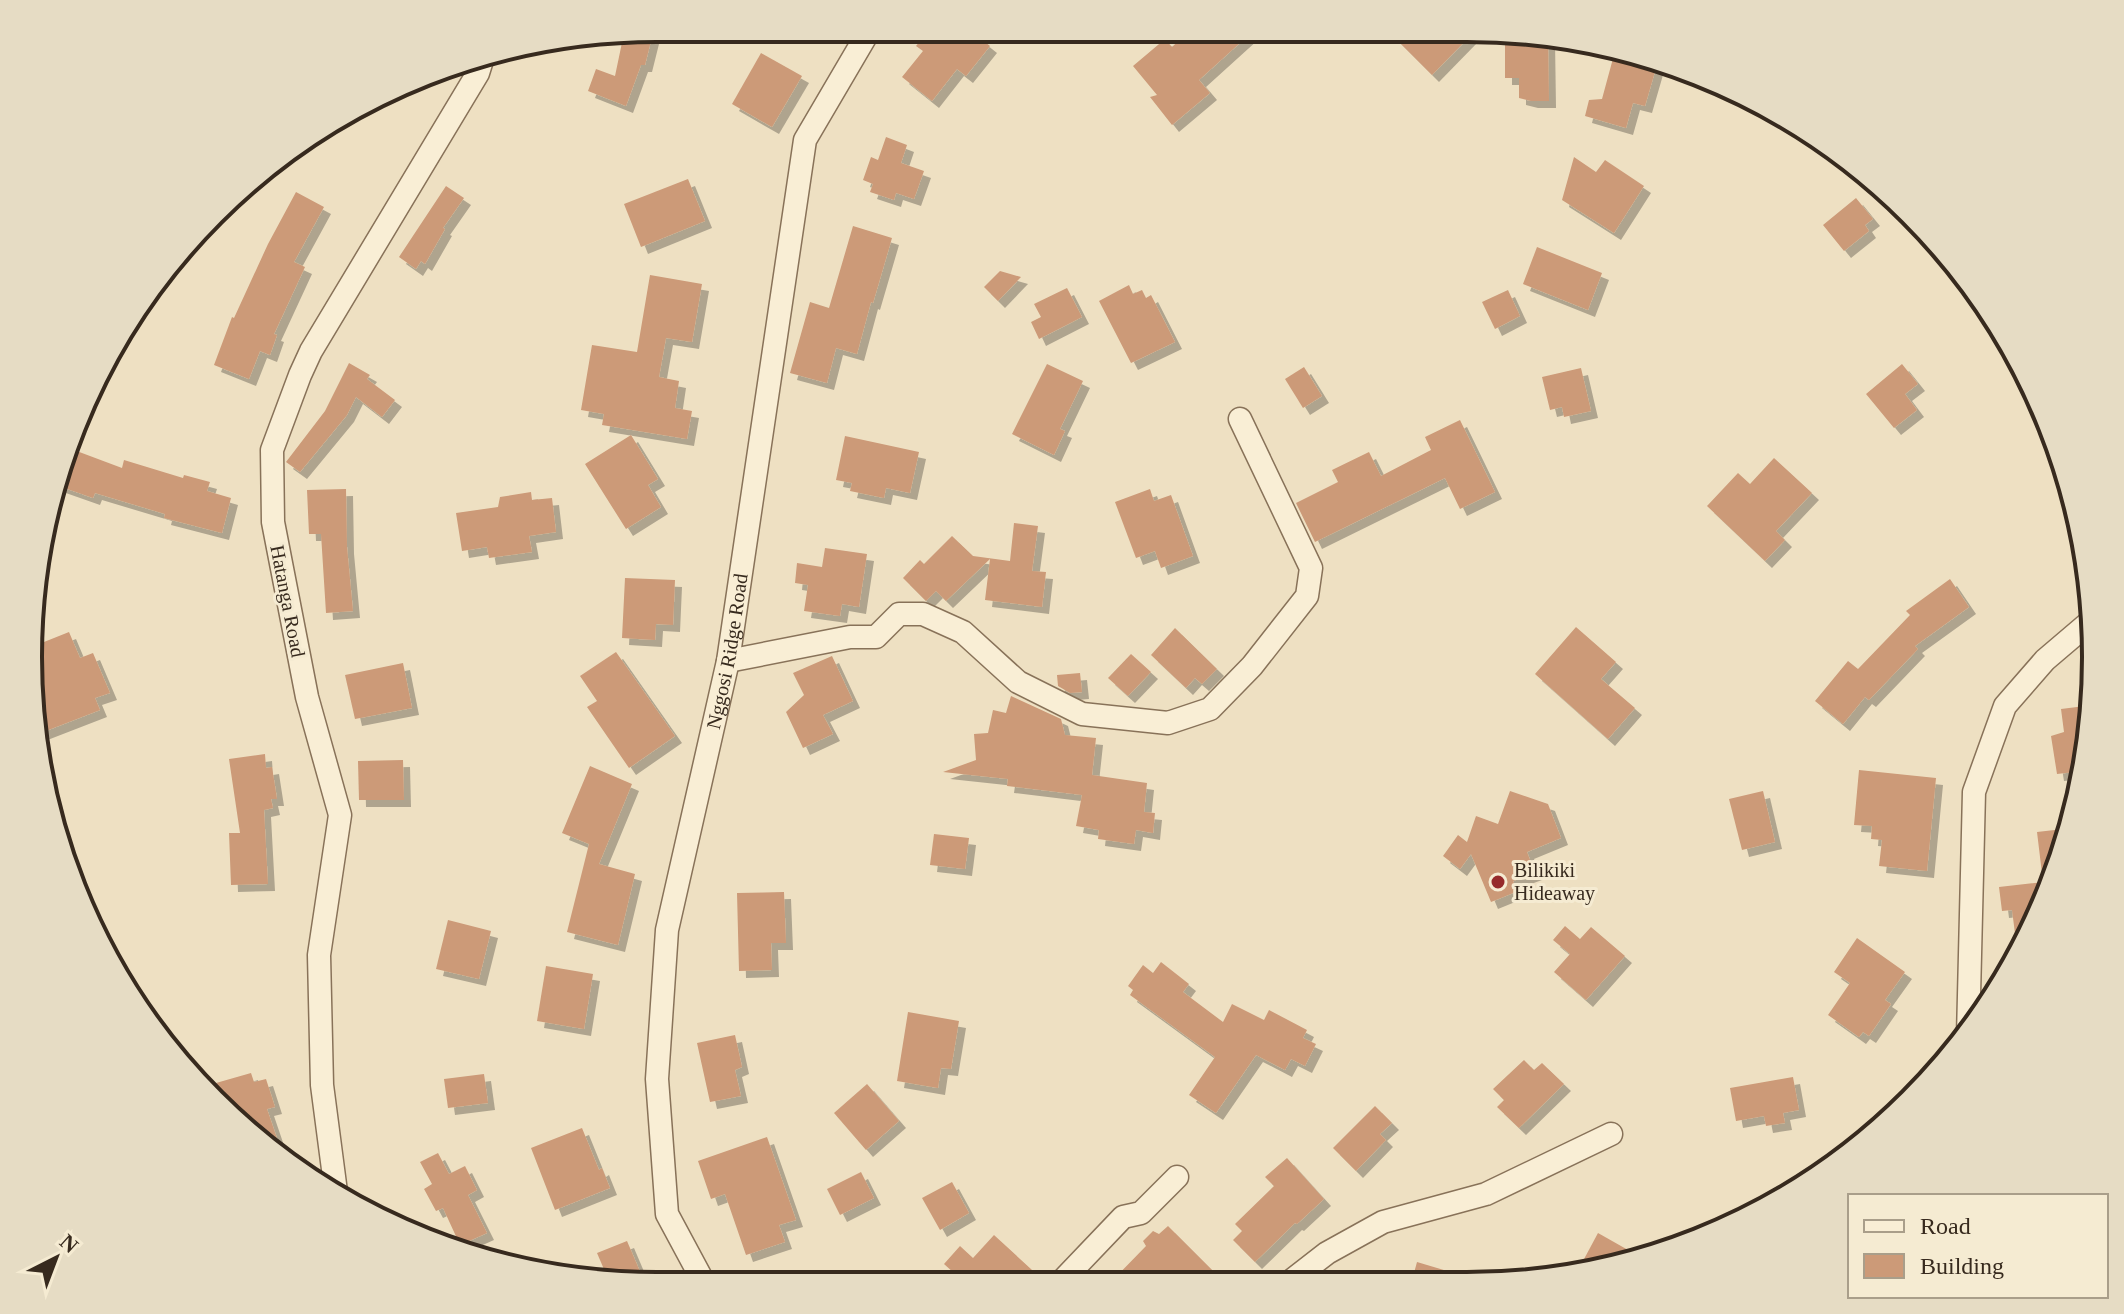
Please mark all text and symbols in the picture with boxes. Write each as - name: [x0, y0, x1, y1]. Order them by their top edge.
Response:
- street label: Hatanga Road: [265, 543, 310, 659]
- street label: Nggosi Ridge Road: [702, 572, 752, 731]
- place label: Bilikiki Hideaway: [1514, 859, 1595, 905]
- marker: Bilikiki Hideaway: [1489, 873, 1507, 891]
- legend: [1848, 1194, 2108, 1298]
- text: Road: [1920, 1213, 1971, 1239]
- north arrow: [16, 1218, 96, 1298]
- text: N: [55, 1229, 83, 1258]
- text: Building: [1920, 1253, 2004, 1279]

